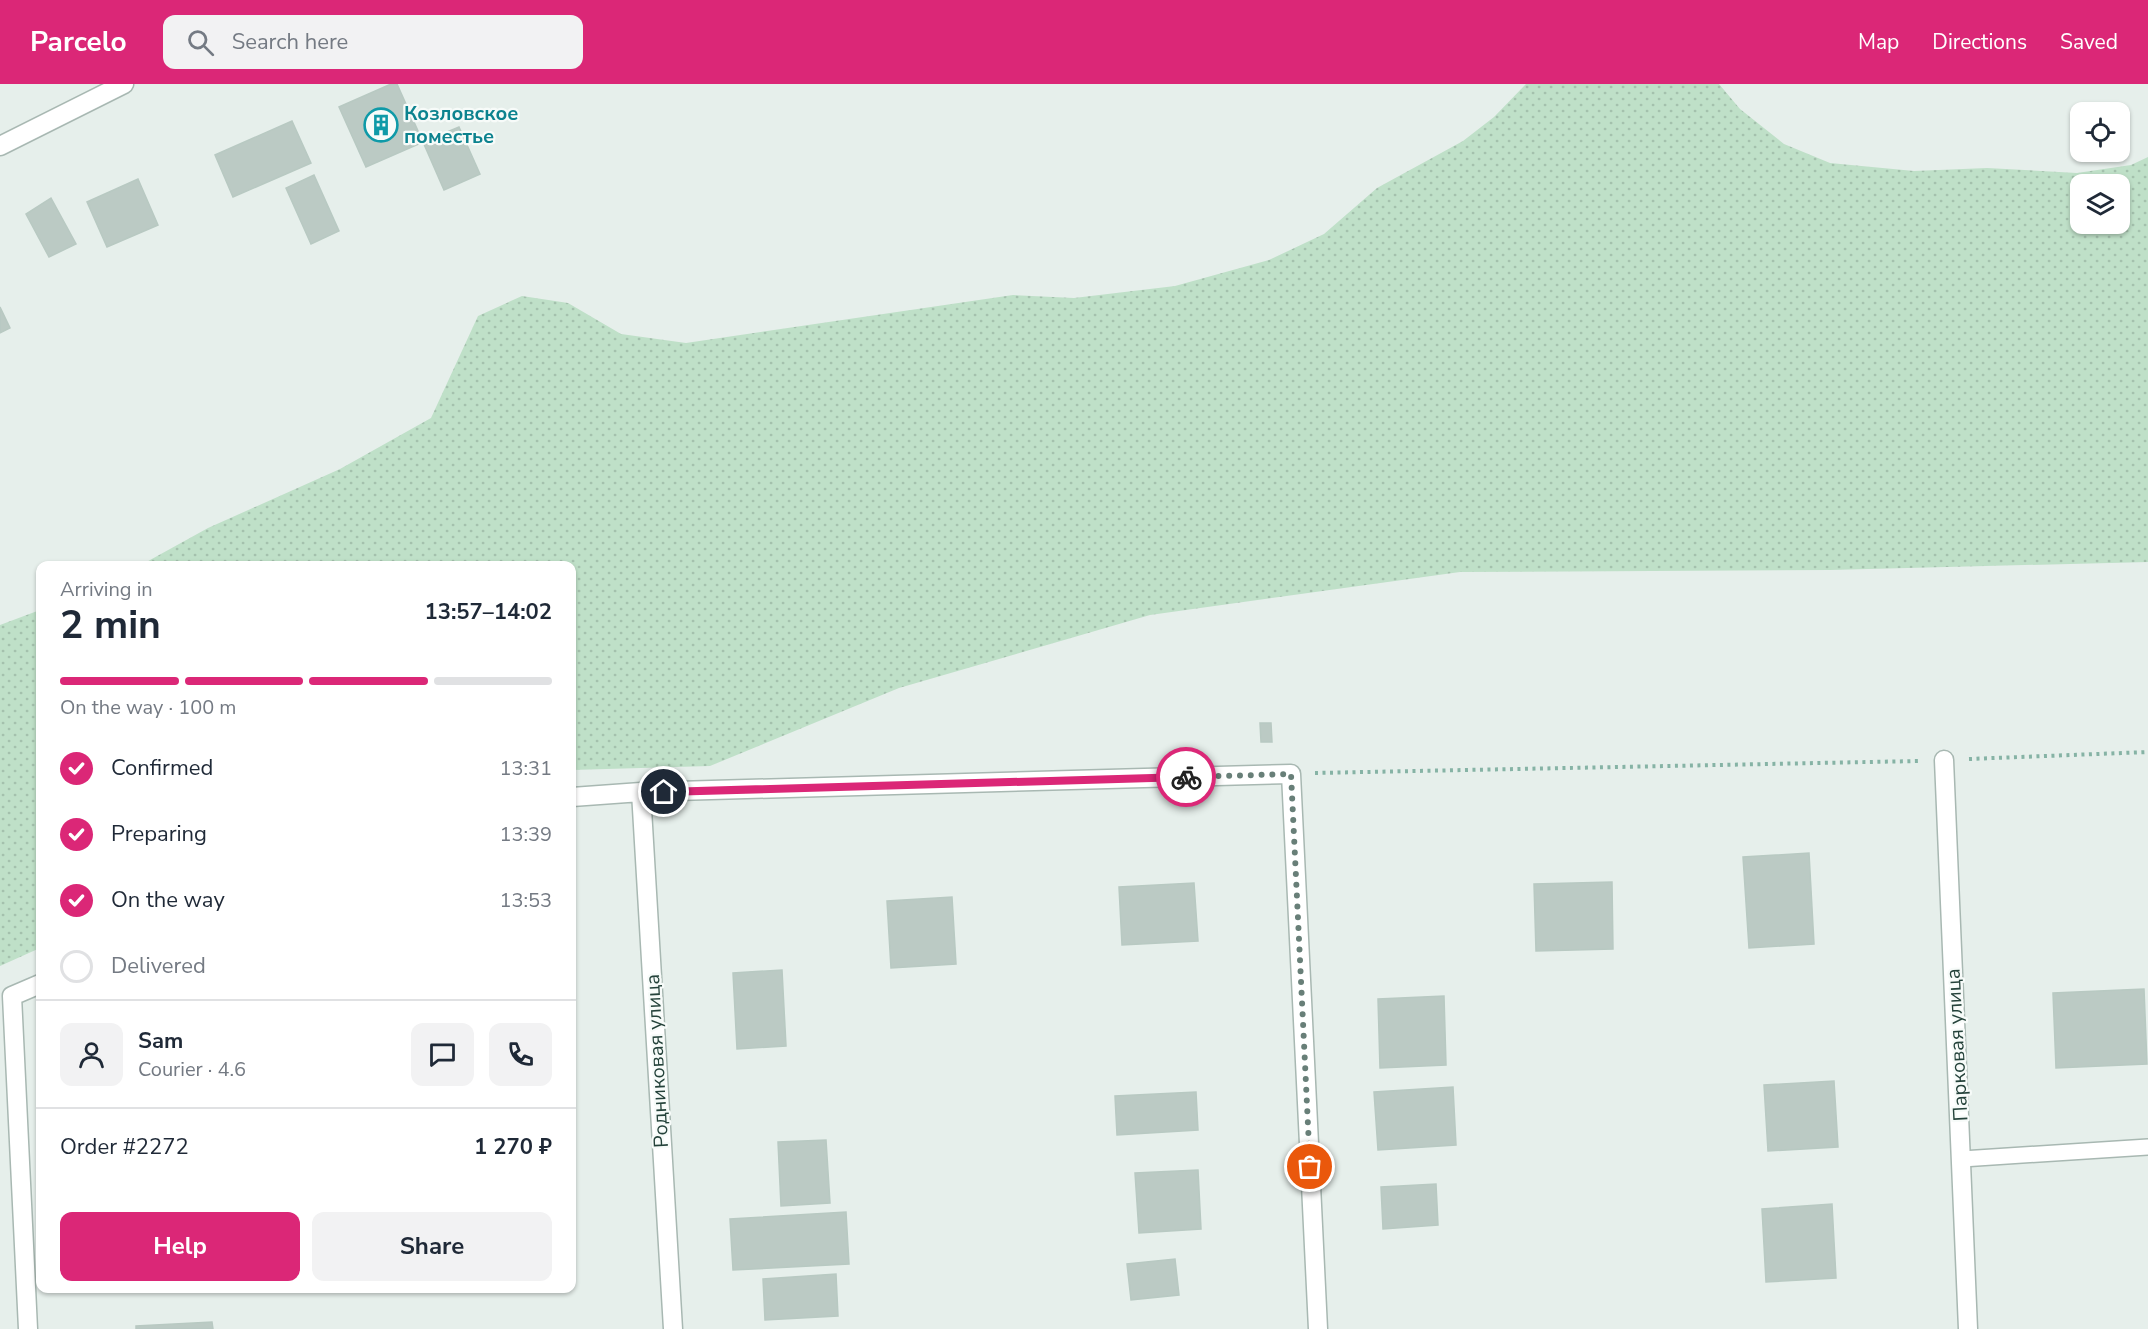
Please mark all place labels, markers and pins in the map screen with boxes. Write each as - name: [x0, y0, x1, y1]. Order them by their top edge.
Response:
- place label: Козловское поместье: [404, 100, 518, 150]
- building icon: Козловское поместье: [363, 107, 399, 143]
- pin: [638, 766, 689, 817]
- pin: [1284, 1141, 1335, 1192]

